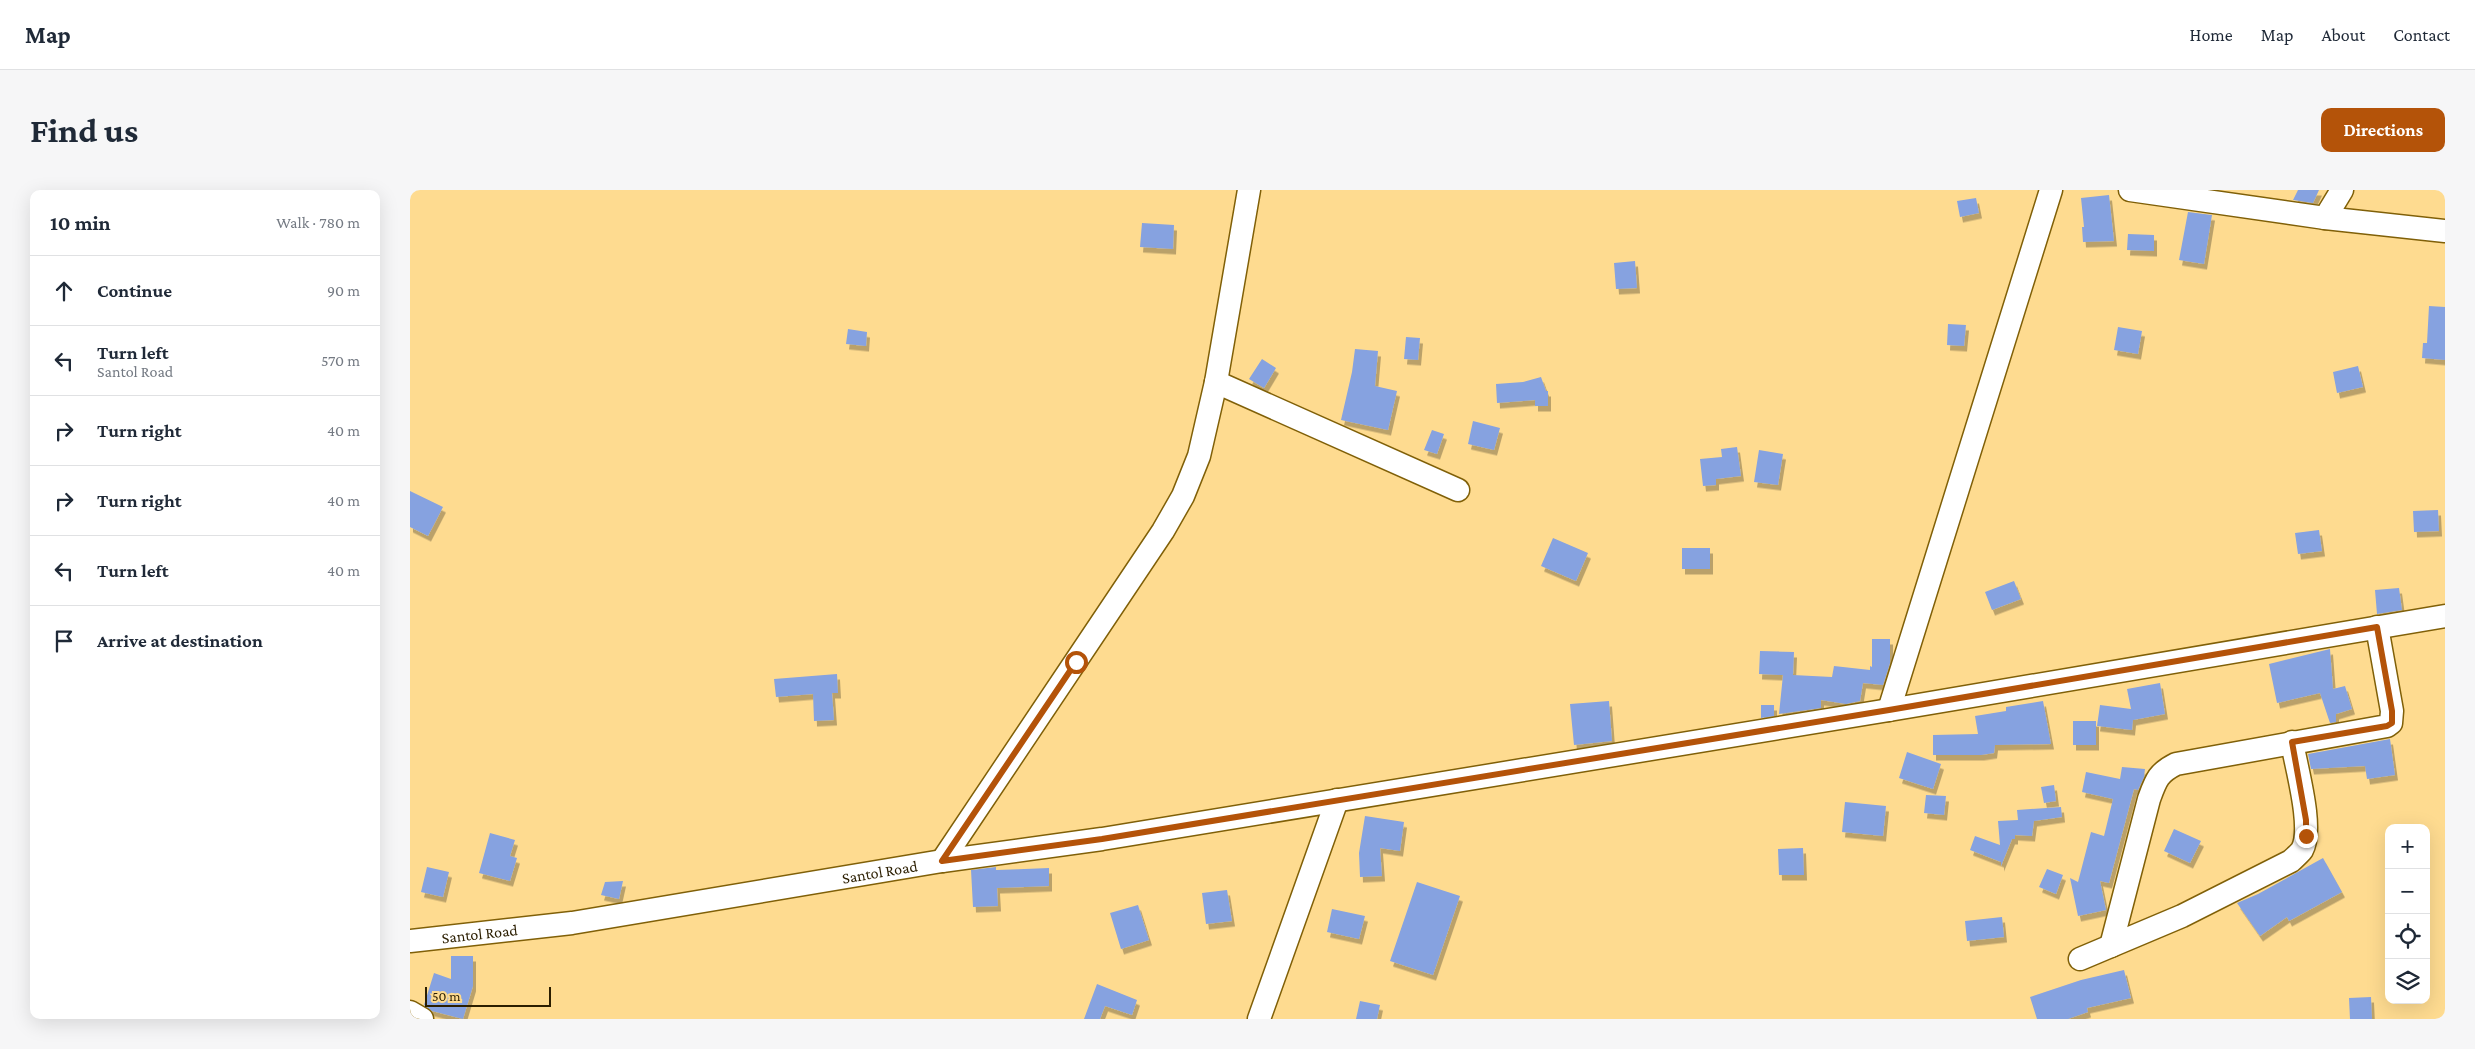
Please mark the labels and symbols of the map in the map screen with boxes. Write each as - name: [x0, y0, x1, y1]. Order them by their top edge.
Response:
- route start: [1065, 651, 1088, 674]
- route end: [2295, 825, 2318, 848]
- street label: Santol Road: [841, 857, 919, 887]
- street label: Santol Road: [441, 921, 519, 946]
- scale bar: [425, 984, 551, 1007]

